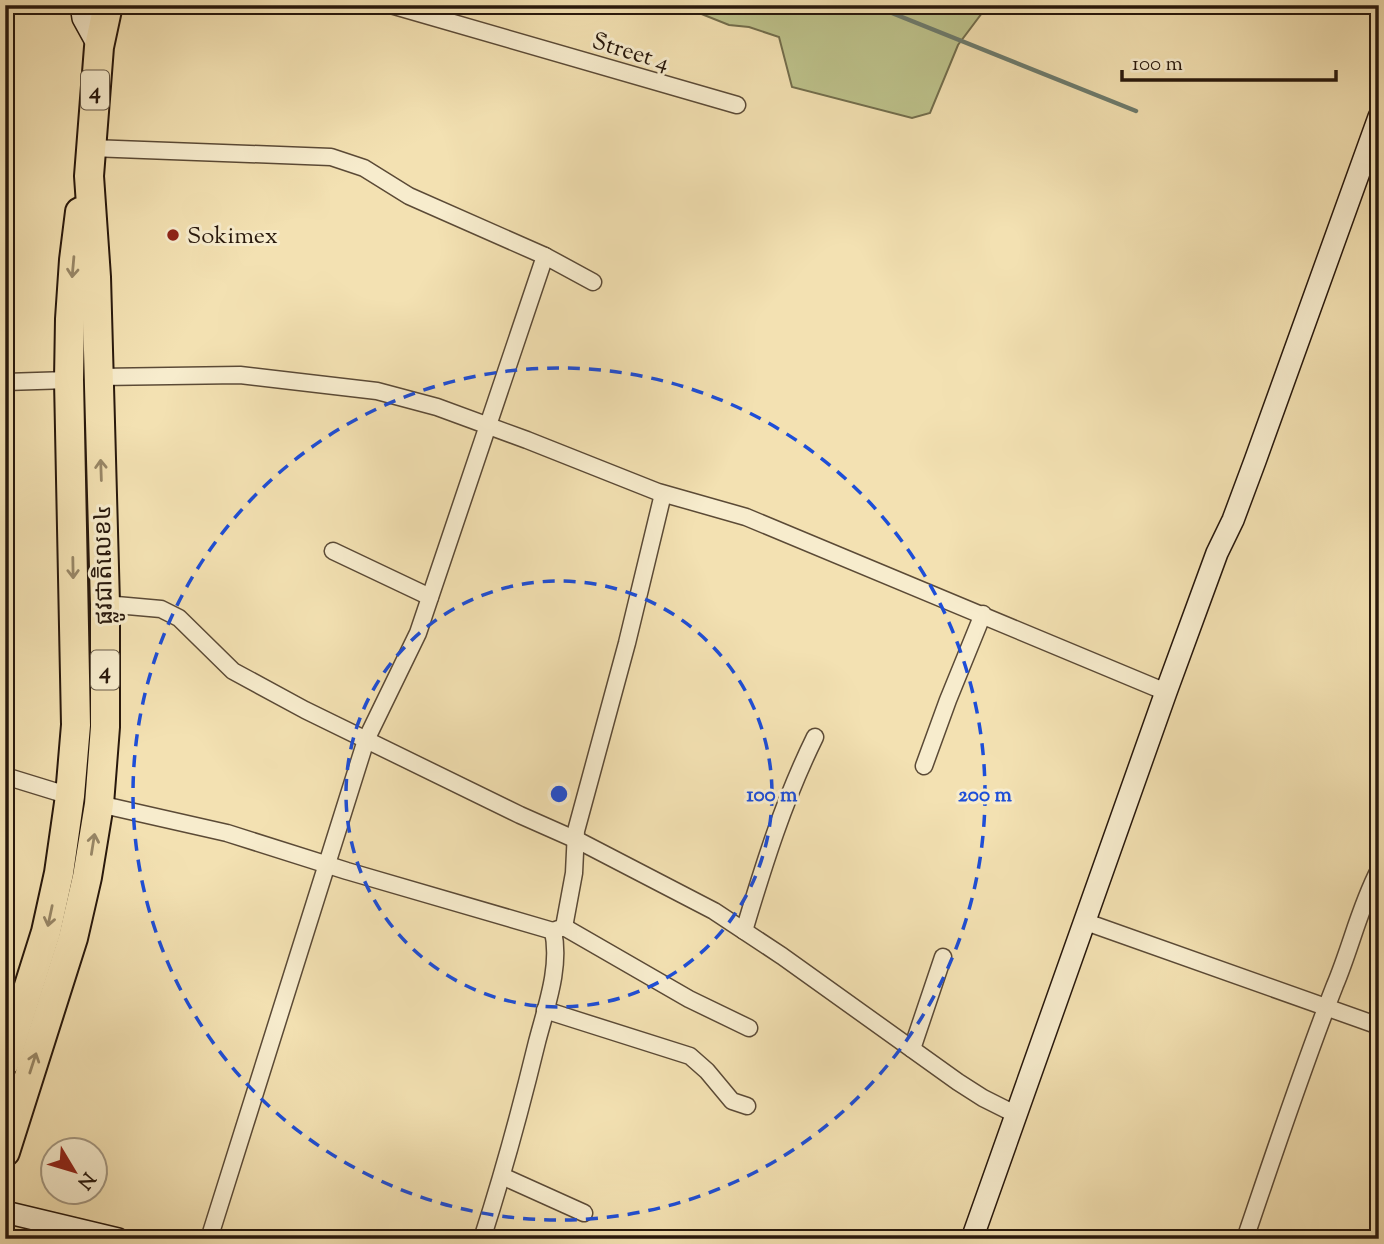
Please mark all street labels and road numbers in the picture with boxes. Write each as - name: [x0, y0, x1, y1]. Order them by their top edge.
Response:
- street label: S̄treet 4: [588, 25, 673, 81]
- road number: 4: [81, 71, 109, 110]
- street label: ផ្លូវជាតិលេខ៤: [87, 505, 126, 625]
- road number: 4: [91, 650, 119, 690]

